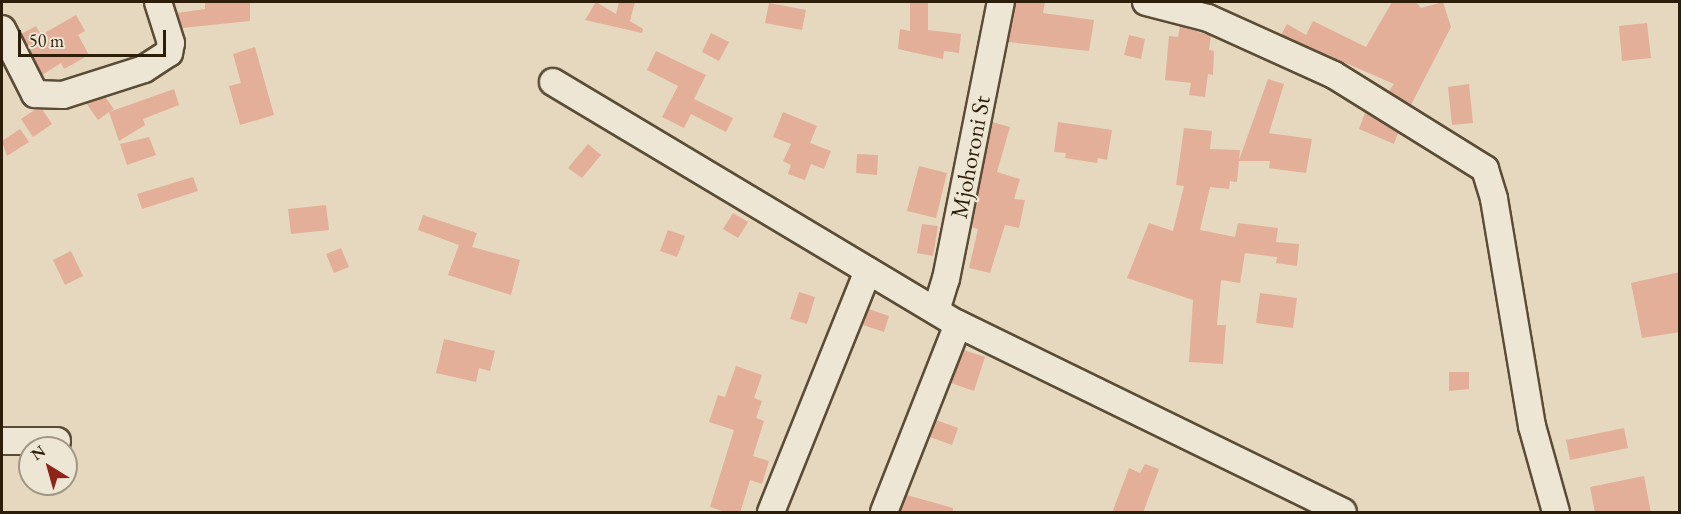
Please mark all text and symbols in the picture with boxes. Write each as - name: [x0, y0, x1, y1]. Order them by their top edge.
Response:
- scale bar: [21, 18, 170, 56]
- text: 50 m: [29, 29, 64, 52]
- street label: Mjohoroni St: [944, 93, 996, 221]
- north arrow: [18, 436, 78, 496]
- text: N: [27, 441, 50, 465]

